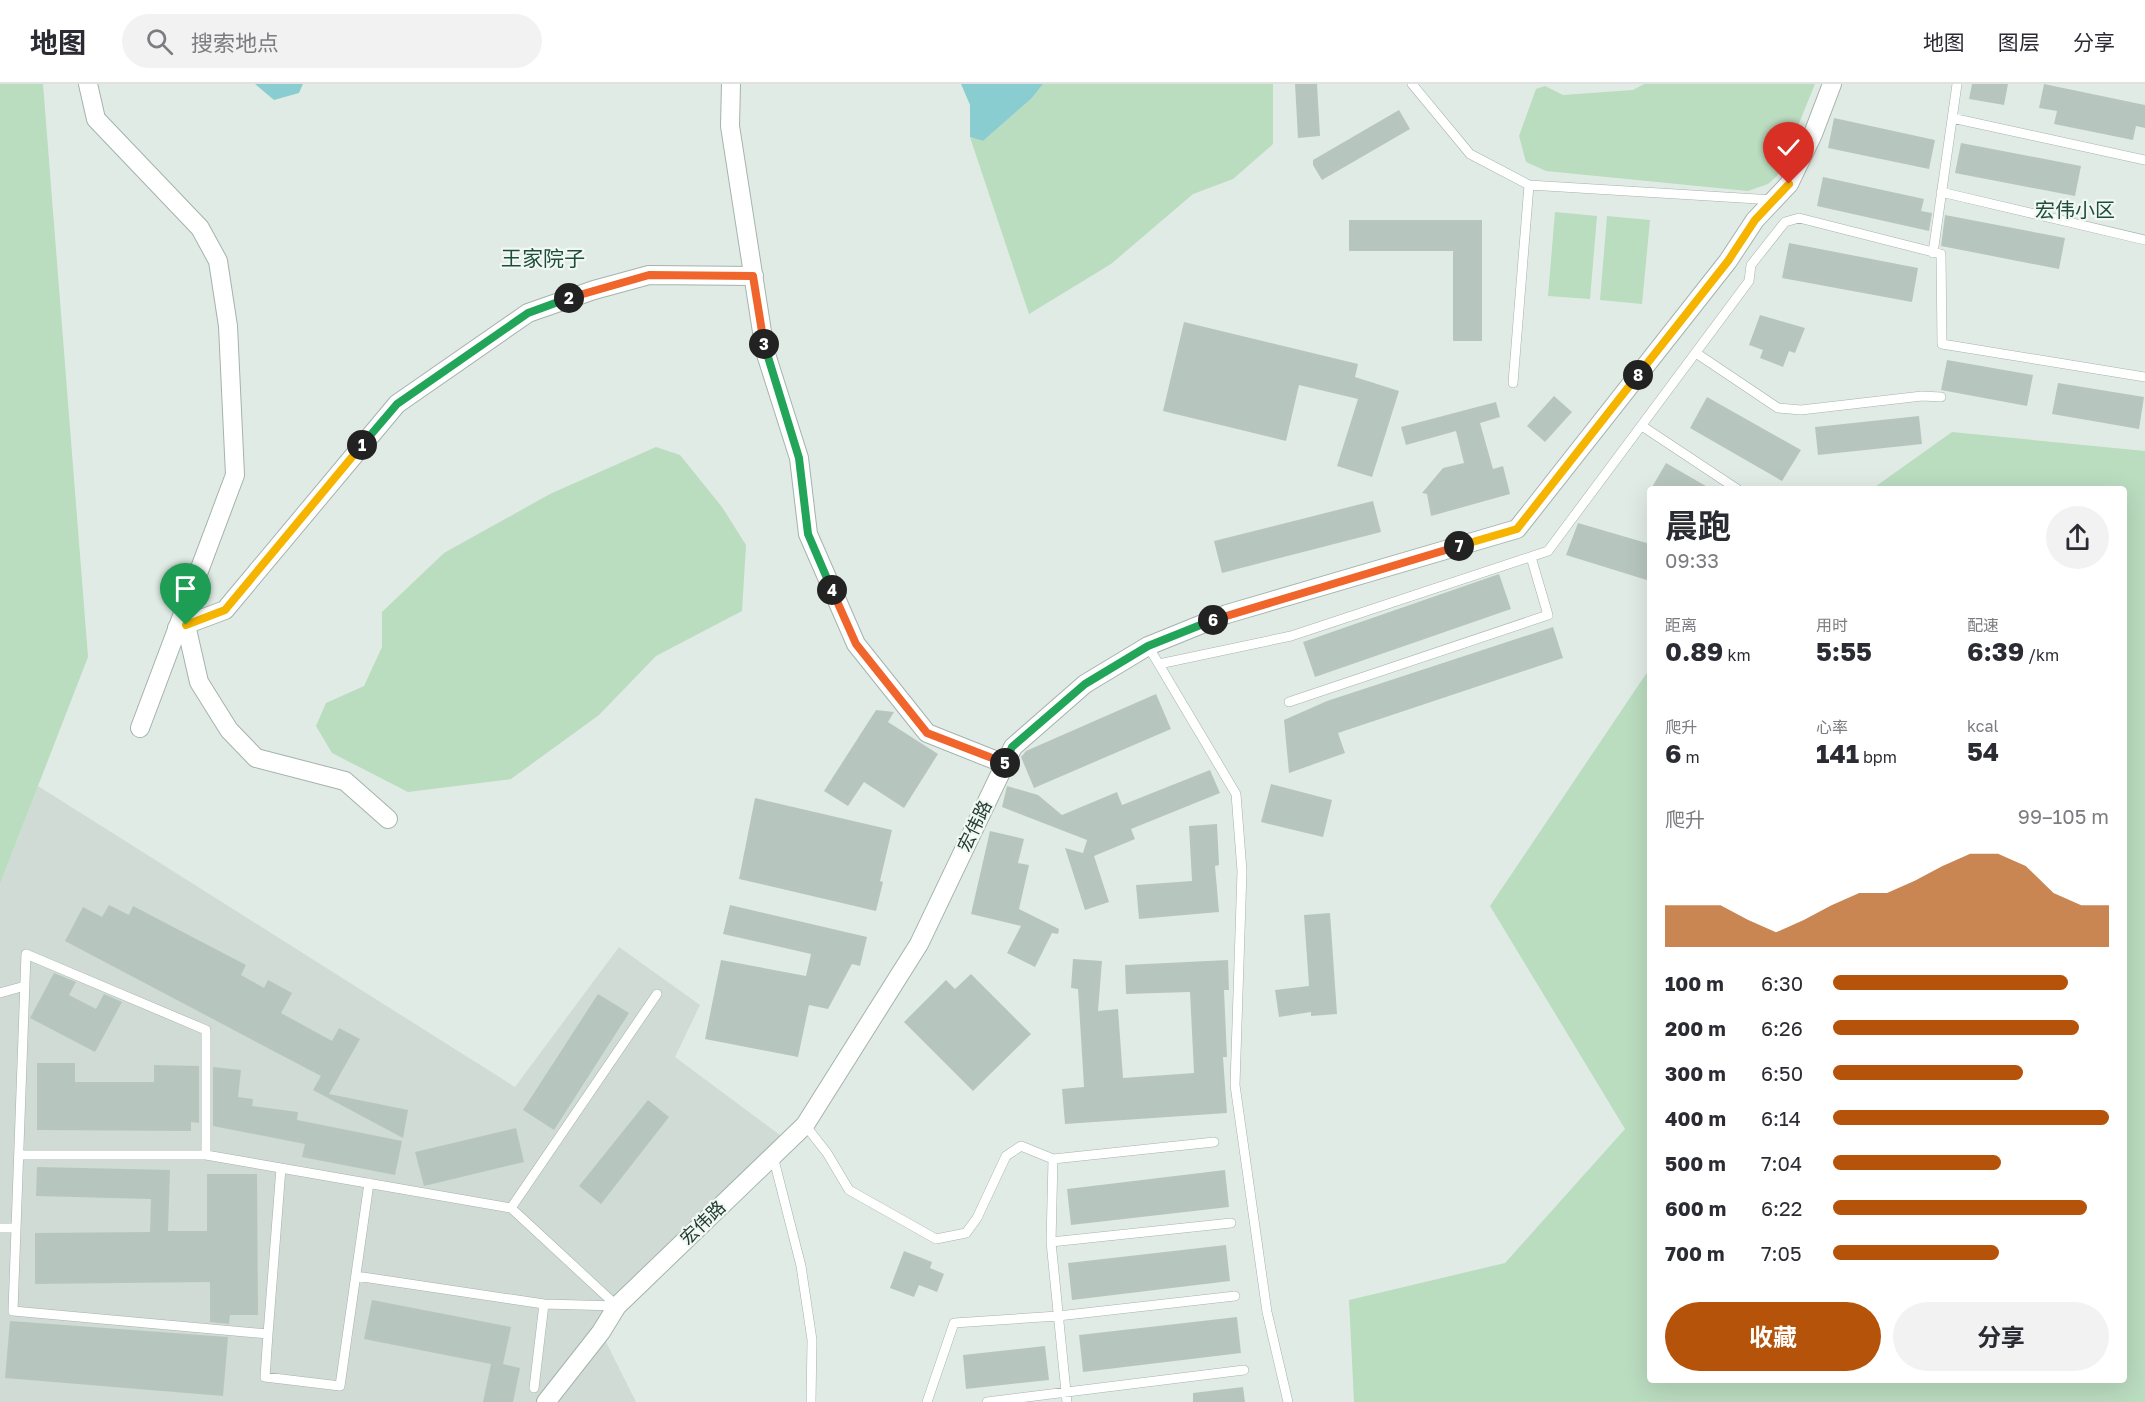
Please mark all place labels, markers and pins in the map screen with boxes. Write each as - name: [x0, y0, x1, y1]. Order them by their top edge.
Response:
- pin: [1763, 122, 1814, 184]
- pin: 2: [554, 283, 584, 313]
- pin: 3: [749, 329, 779, 359]
- pin: 8: [1623, 360, 1653, 390]
- pin: 1: [347, 430, 377, 460]
- pin: 7: [1444, 531, 1474, 561]
- pin: [160, 563, 211, 625]
- pin: 4: [817, 575, 847, 605]
- pin: 6: [1198, 605, 1228, 635]
- pin: 5: [990, 748, 1020, 778]

